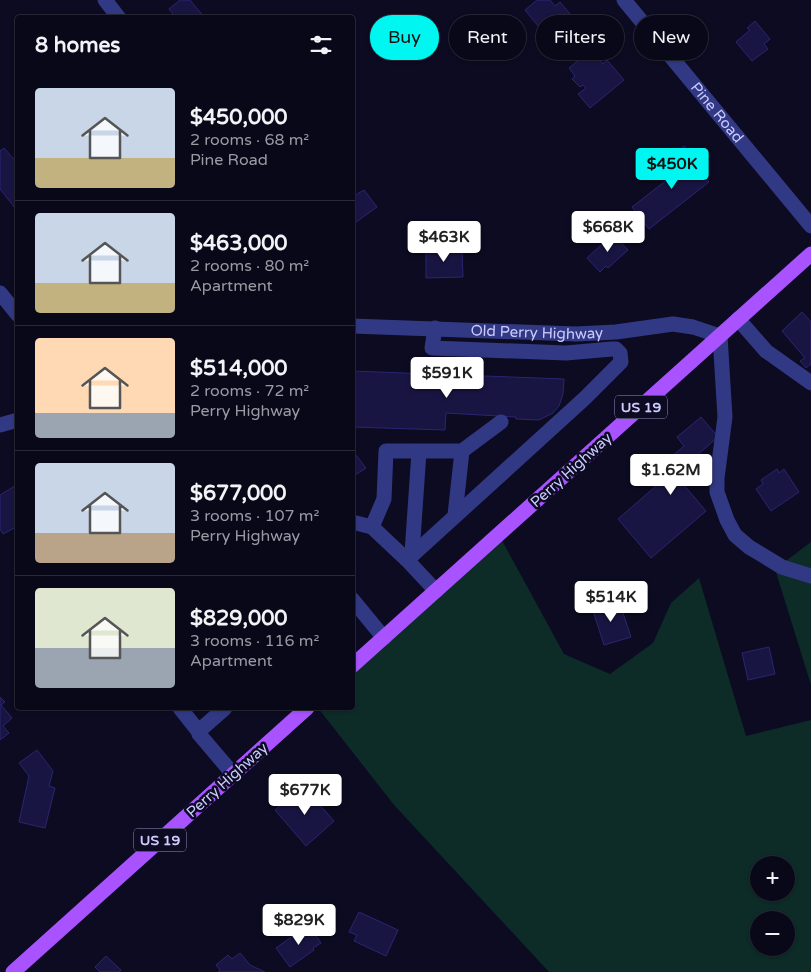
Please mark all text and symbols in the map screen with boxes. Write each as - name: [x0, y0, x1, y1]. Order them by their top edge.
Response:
- chip: Buy: [370, 15, 439, 60]
- chip: Rent: [449, 15, 526, 60]
- chip: Filters: [536, 15, 624, 60]
- chip: New: [634, 15, 708, 60]
- icon: filters: [307, 31, 335, 59]
- text: 8 homes: [35, 33, 120, 58]
- street label: Pine Road: [687, 79, 747, 146]
- text: $450,000: [190, 105, 288, 130]
- icon: home: [75, 108, 135, 168]
- text: 2 rooms · 68 m²: [190, 130, 309, 150]
- pin: $450K: [637, 148, 707, 190]
- text: Pine Road: [190, 150, 268, 170]
- text: $450K: [647, 154, 697, 174]
- pin: $668K: [573, 210, 643, 253]
- text: $668K: [583, 217, 633, 237]
- pin: $463K: [409, 220, 479, 263]
- text: $463K: [419, 227, 469, 247]
- text: $463,000: [190, 231, 288, 256]
- icon: home: [75, 233, 135, 293]
- text: 2 rooms · 80 m²: [190, 256, 309, 276]
- text: Apartment: [190, 276, 273, 296]
- street label: Old Perry Highway: [470, 321, 604, 343]
- text: $514,000: [190, 356, 288, 381]
- pin: $591K: [412, 356, 482, 399]
- icon: home: [75, 358, 135, 418]
- text: $591K: [422, 363, 472, 383]
- text: 2 rooms · 72 m²: [190, 381, 309, 401]
- road number: US 19: [615, 396, 667, 418]
- text: Perry Highway: [190, 401, 300, 421]
- street label: Perry Highway: [527, 429, 615, 511]
- pin: $1.62M: [630, 454, 712, 496]
- text: $1.62M: [641, 460, 701, 480]
- text: $677,000: [190, 481, 286, 506]
- icon: home: [75, 483, 135, 543]
- text: 3 rooms · 107 m²: [190, 506, 319, 526]
- text: Perry Highway: [190, 526, 300, 546]
- pin: $514K: [576, 580, 646, 623]
- text: $514K: [586, 587, 636, 607]
- text: $829,000: [190, 606, 288, 631]
- icon: home: [75, 608, 135, 668]
- text: 3 rooms · 116 m²: [190, 631, 319, 651]
- text: Apartment: [190, 651, 273, 671]
- street label: Perry Highway: [183, 739, 271, 821]
- pin: $677K: [270, 774, 340, 816]
- text: $677K: [280, 780, 330, 800]
- road number: US 19: [134, 828, 186, 852]
- map controls: [750, 856, 795, 956]
- button: +: [750, 856, 795, 901]
- pin: $829K: [264, 904, 334, 946]
- text: $829K: [274, 910, 324, 930]
- button: −: [750, 911, 795, 956]

